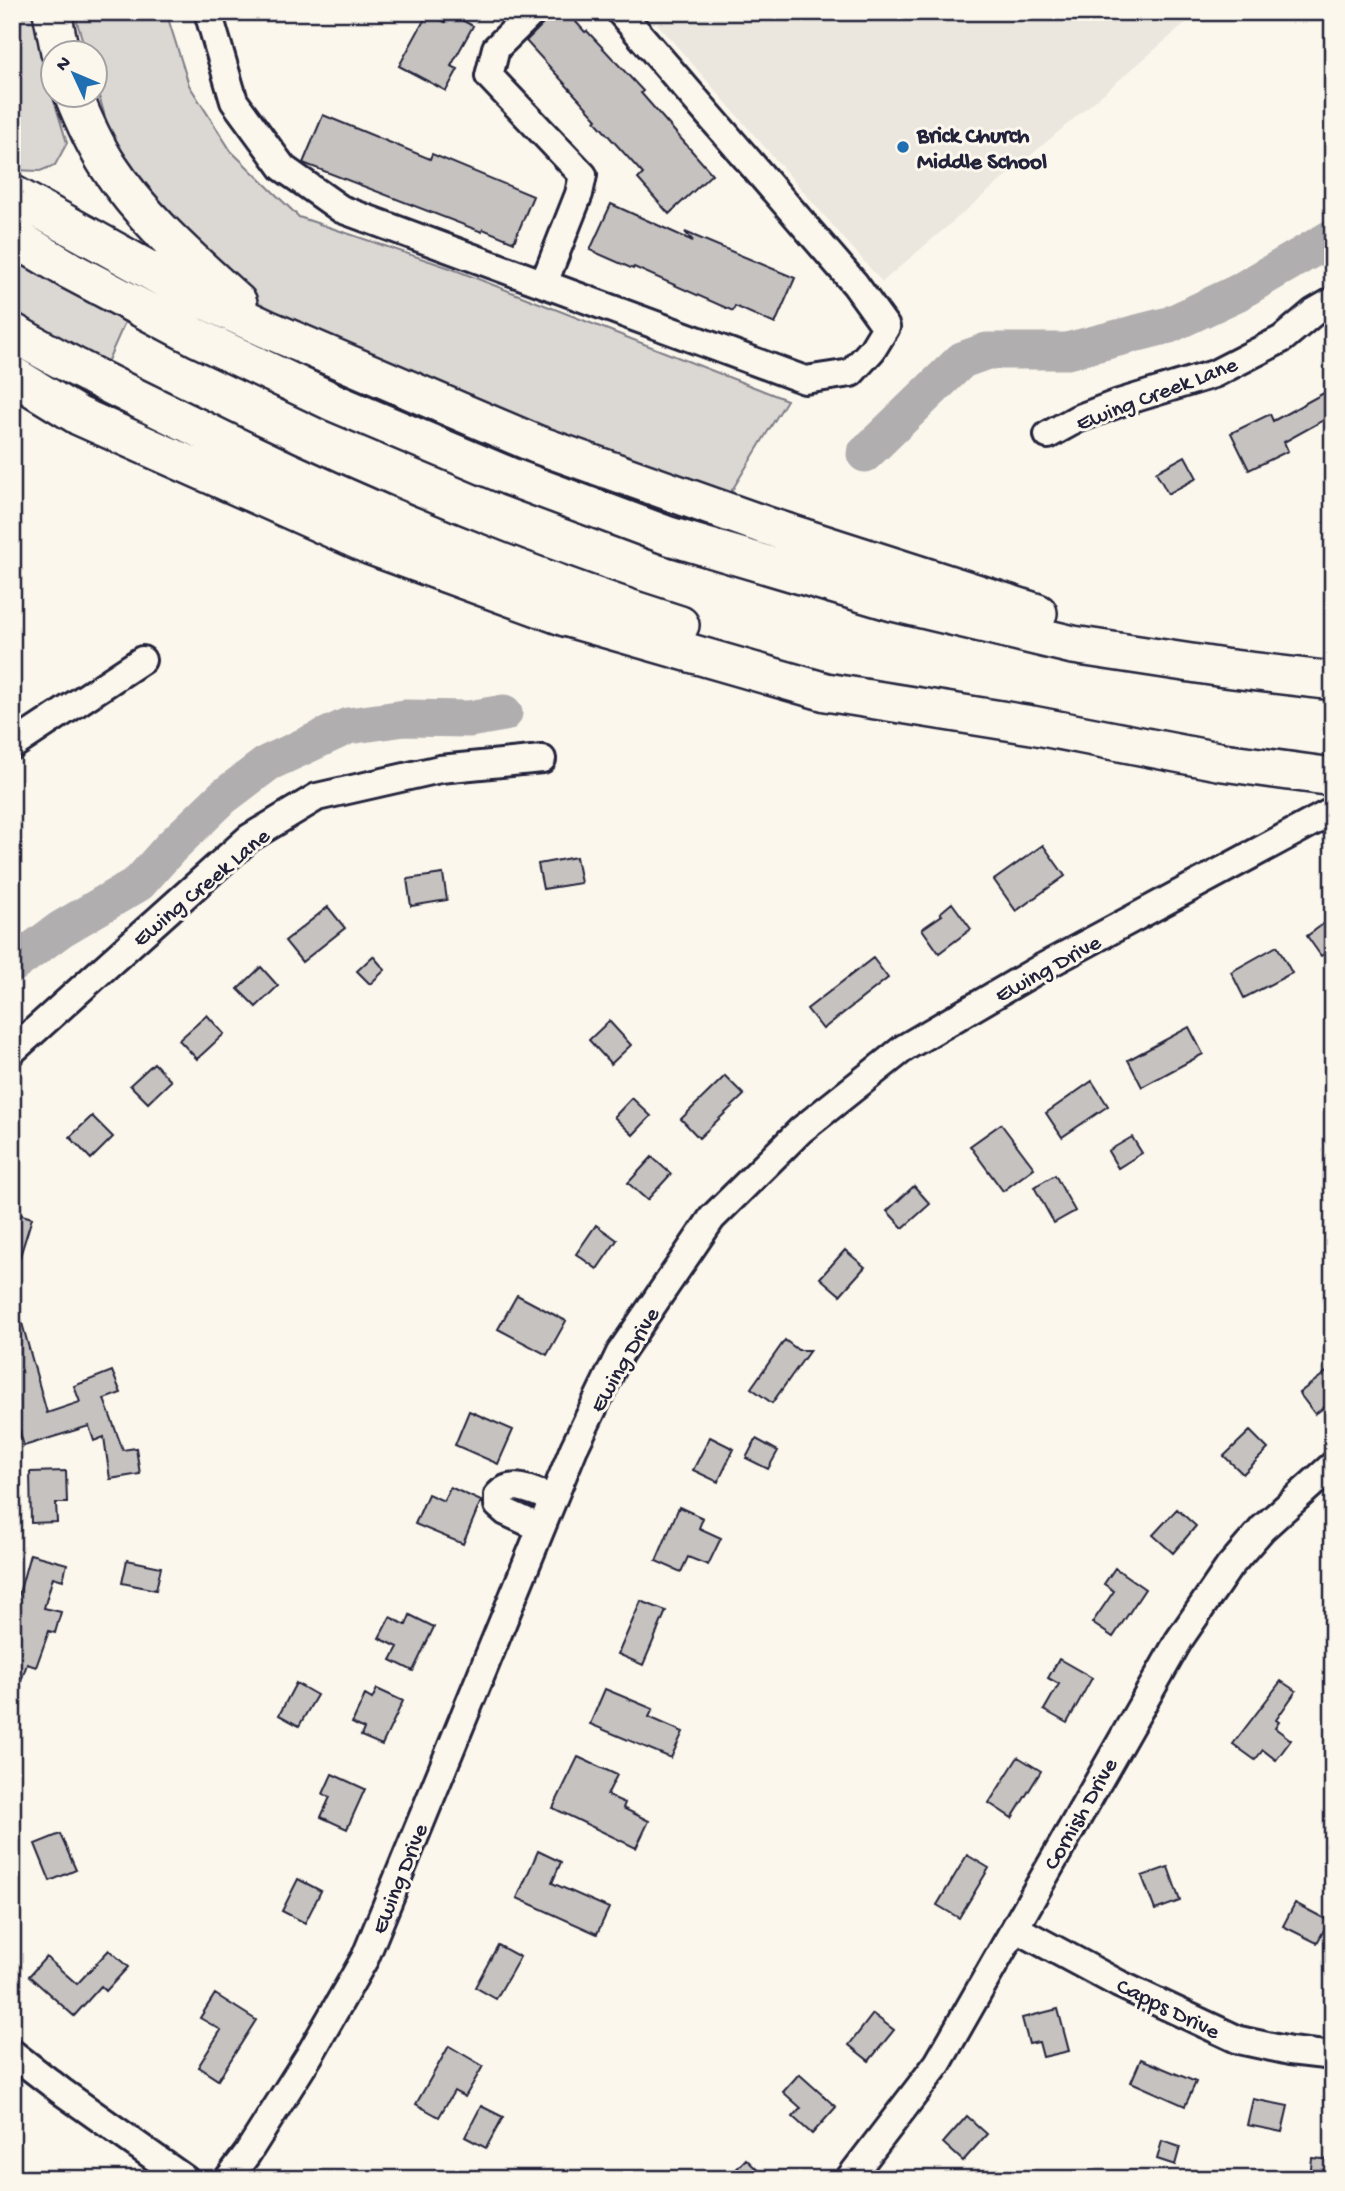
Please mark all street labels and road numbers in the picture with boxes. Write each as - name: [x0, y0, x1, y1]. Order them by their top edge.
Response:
- street label: Ewing Creek Lane: [1073, 352, 1243, 438]
- street label: Ewing Creek Lane: [128, 823, 277, 954]
- street label: Ewing Drive: [991, 929, 1107, 1010]
- street label: Ewing Drive: [585, 1302, 667, 1418]
- street label: Cornish Drive: [1039, 1753, 1125, 1876]
- street label: Ewing Drive: [367, 1819, 436, 1938]
- street label: Capps Drive: [1111, 1973, 1225, 2047]

